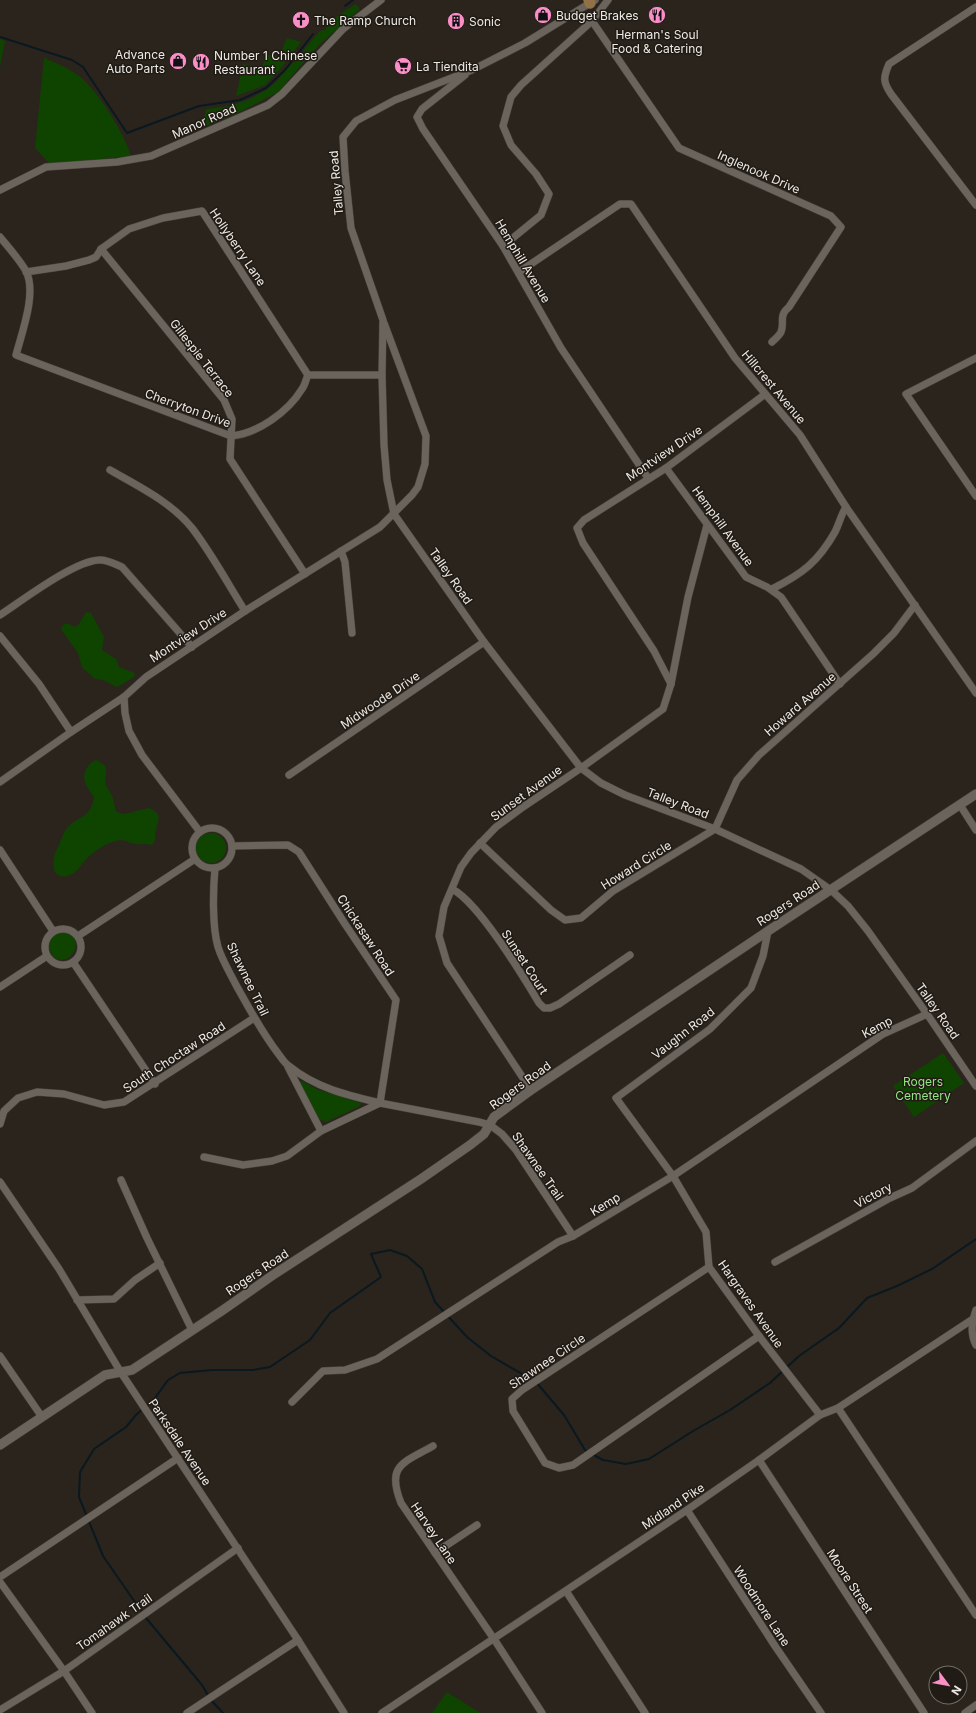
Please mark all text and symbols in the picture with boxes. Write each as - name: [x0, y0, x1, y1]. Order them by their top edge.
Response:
- shop icon: Budget Brakes: [533, 5, 553, 25]
- restaurant icon: Herman's Soul Food & Catering: [647, 5, 667, 25]
- place label: Budget Brakes: [556, 8, 639, 23]
- church icon: The Ramp Church: [291, 10, 311, 30]
- building icon: Sonic: [446, 11, 466, 31]
- place label: The Ramp Church: [314, 13, 416, 28]
- place label: Sonic: [469, 14, 501, 29]
- place label: Herman's Soul Food & Catering: [611, 27, 703, 56]
- place label: Advance Auto Parts: [106, 47, 165, 76]
- place label: Number 1 Chinese Restaurant: [214, 48, 317, 77]
- shop icon: Advance Auto Parts: [168, 51, 188, 71]
- restaurant icon: Number 1 Chinese Restaurant: [191, 52, 211, 72]
- supermarket icon: La Tiendita: [393, 56, 413, 76]
- place label: La Tiendita: [416, 59, 479, 74]
- street label: Manor Road: [170, 100, 238, 142]
- street label: Inglenook Drive: [715, 147, 803, 197]
- street label: Talley Road: [326, 150, 346, 216]
- street label: Hollyberry Lane: [207, 205, 269, 289]
- street label: Hemphill Avenue: [492, 216, 554, 306]
- street label: Gillespie Terrace: [167, 316, 237, 400]
- street label: Hillcrest Avenue: [739, 347, 809, 427]
- street label: Cherryton Drive: [143, 385, 233, 431]
- street label: Montview Drive: [623, 422, 705, 484]
- street label: Hemphill Avenue: [689, 483, 757, 569]
- street label: Talley Road: [426, 545, 476, 607]
- street label: Montview Drive: [147, 605, 229, 665]
- street label: Midwoode Drive: [337, 668, 423, 732]
- street label: Howard Avenue: [761, 669, 839, 739]
- street label: Sunset Avenue: [487, 762, 565, 824]
- street label: Talley Road: [645, 784, 711, 822]
- street label: Howard Circle: [598, 837, 674, 893]
- street label: Rogers Road: [754, 877, 822, 929]
- street label: Chickasaw Road: [334, 891, 398, 979]
- street label: Sunset Court: [499, 927, 552, 997]
- street label: Shawnee Trail: [224, 940, 272, 1018]
- street label: Talley Road: [913, 980, 963, 1042]
- street label: Vaughn Road: [649, 1004, 717, 1062]
- street label: Kemp: [859, 1013, 895, 1041]
- street label: South Choctaw Road: [120, 1018, 228, 1096]
- street label: Rogers Road: [486, 1058, 554, 1112]
- park label: Rogers Cemetery: [895, 1074, 951, 1103]
- street label: Shawnee Trail: [509, 1129, 567, 1203]
- street label: Victory: [852, 1179, 895, 1211]
- street label: Kemp: [587, 1189, 623, 1219]
- street label: Rogers Road: [223, 1246, 291, 1298]
- street label: Hargraves Avenue: [715, 1257, 787, 1351]
- street label: Shawnee Circle: [506, 1330, 588, 1392]
- street label: Parksdale Avenue: [145, 1396, 215, 1488]
- street label: Midland Pike: [639, 1480, 707, 1532]
- street label: Harvey Lane: [408, 1499, 460, 1567]
- street label: Moore Street: [824, 1546, 876, 1616]
- street label: Woodmore Lane: [730, 1563, 794, 1649]
- street label: Tomahawk Trail: [73, 1590, 155, 1654]
- north arrow: [928, 1665, 968, 1705]
- text: N: [948, 1683, 965, 1698]

